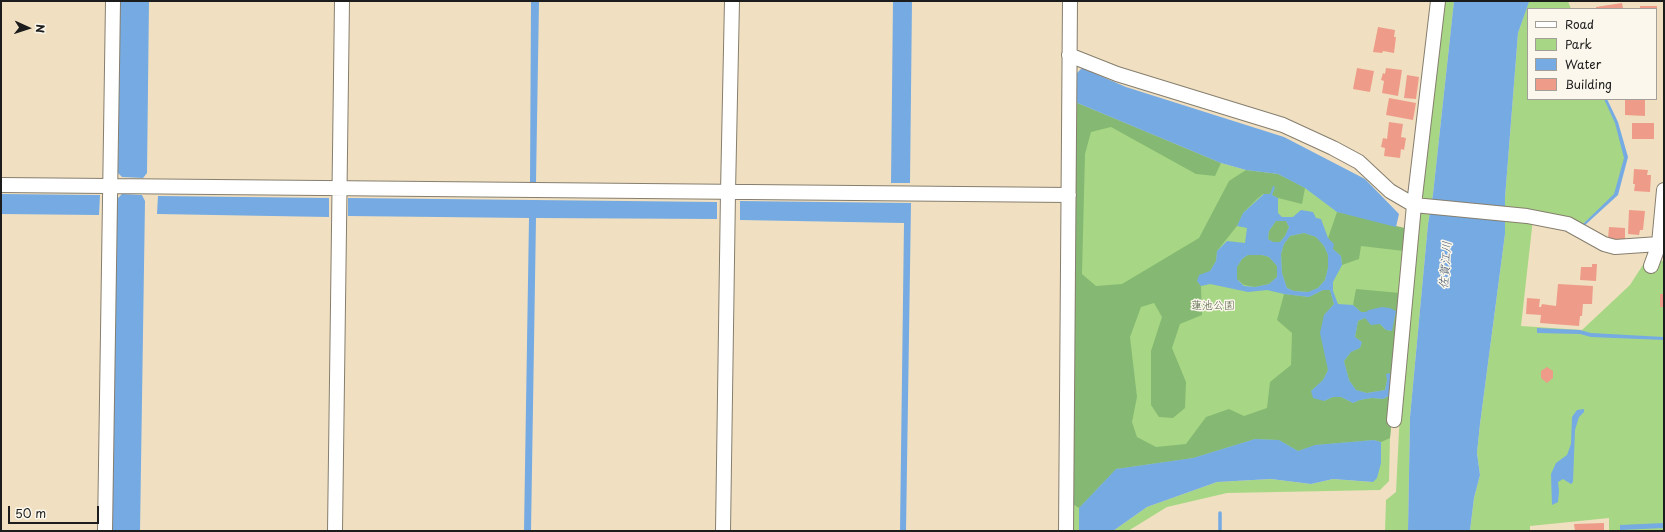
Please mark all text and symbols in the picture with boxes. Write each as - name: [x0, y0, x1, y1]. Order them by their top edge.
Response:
- north arrow: [8, 8, 48, 48]
- legend: [1527, 8, 1657, 100]
- text: Road: [1565, 15, 1594, 33]
- text: N: [32, 24, 49, 33]
- text: Park: [1565, 35, 1592, 53]
- text: Water: [1565, 55, 1601, 73]
- text: Building: [1565, 75, 1612, 93]
- water label: 佐賀江川: [1437, 241, 1455, 289]
- park label: 蓮池公園: [1191, 299, 1235, 313]
- scale bar: [10, 498, 101, 524]
- text: 50 m: [15, 504, 46, 522]

